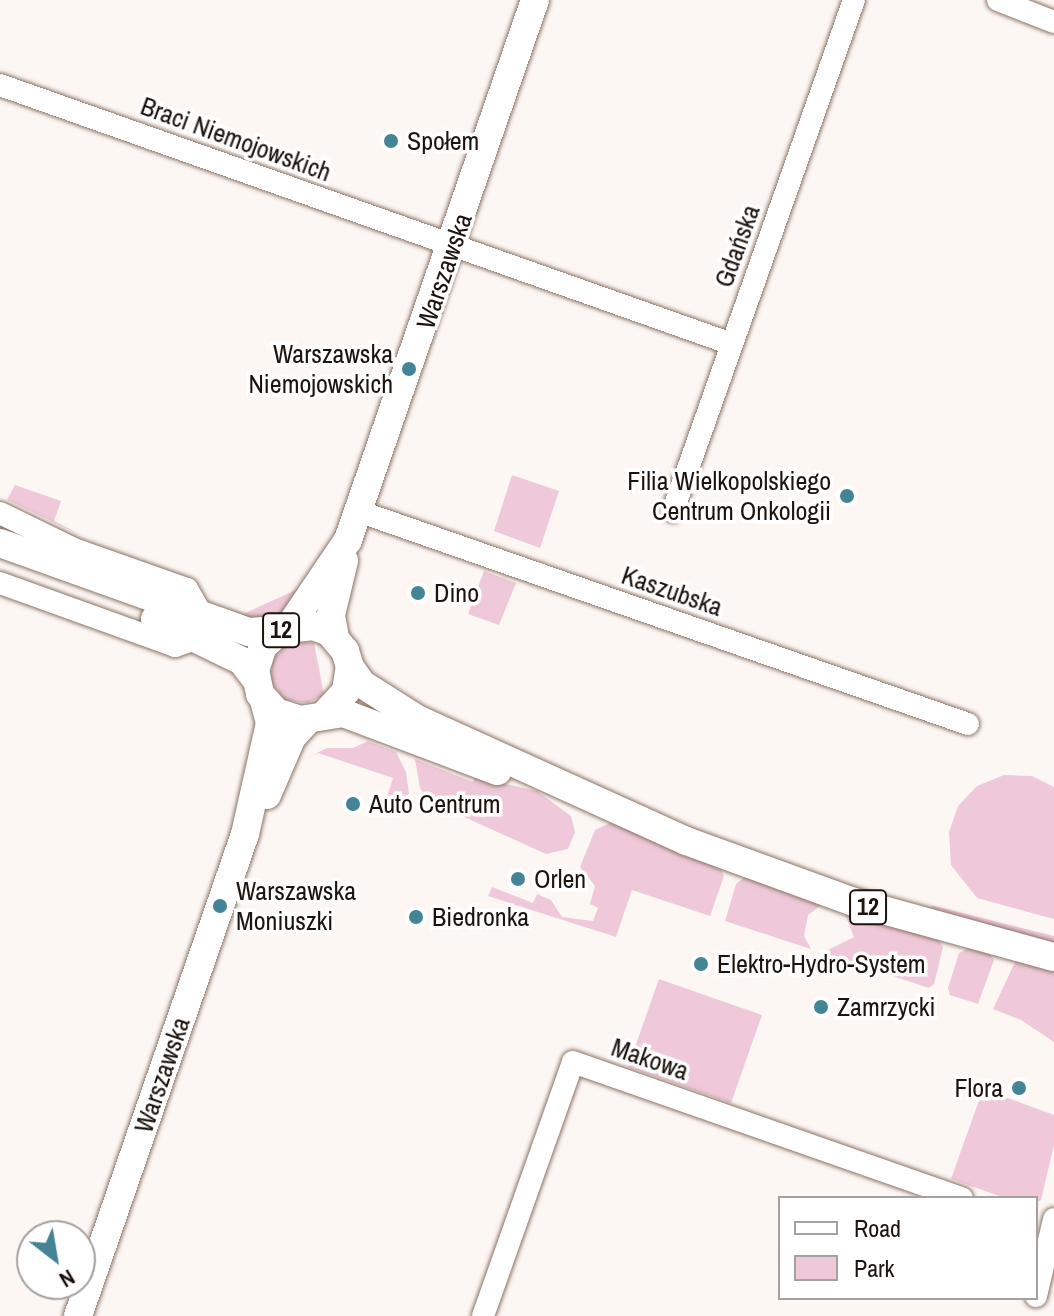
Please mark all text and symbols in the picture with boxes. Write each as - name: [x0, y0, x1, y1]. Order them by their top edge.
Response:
- street label: Braci Niemojowskich: [137, 90, 335, 188]
- place label: Społem: [407, 125, 479, 157]
- marker: Społem: [382, 132, 400, 150]
- street label: Gdańska: [708, 201, 766, 291]
- street label: Warszawska: [410, 209, 478, 333]
- place label: Warszawska Niemojowskich: [248, 338, 393, 400]
- marker: Warszawska Niemojowskich: [400, 360, 418, 378]
- place label: Filia Wielkopolskiego Centrum Onkologii: [627, 465, 831, 526]
- marker: Filia Wielkopolskiego Centrum Onkologii: [838, 487, 856, 505]
- street label: Kaszubska: [618, 559, 726, 623]
- place label: Dino: [434, 577, 479, 609]
- marker: Dino: [409, 584, 427, 602]
- road number: 12: [261, 610, 301, 650]
- place label: Auto Centrum: [369, 788, 501, 820]
- marker: Auto Centrum: [344, 795, 362, 813]
- place label: Orlen: [534, 863, 586, 895]
- marker: Orlen: [509, 870, 527, 888]
- place label: Warszawska Moniuszki: [236, 875, 356, 936]
- road number: 12: [848, 887, 888, 927]
- marker: Warszawska Moniuszki: [211, 897, 229, 915]
- place label: Biedronka: [432, 901, 529, 933]
- marker: Biedronka: [407, 908, 425, 926]
- place label: Elektro-Hydro-System: [717, 948, 925, 980]
- marker: Elektro-Hydro-System: [692, 955, 710, 973]
- place label: Zamrzycki: [837, 991, 935, 1023]
- marker: Zamrzycki: [812, 998, 830, 1016]
- street label: Warszawska: [128, 1013, 196, 1137]
- street label: Makowa: [607, 1031, 693, 1087]
- place label: Flora: [954, 1072, 1003, 1104]
- marker: Flora: [1010, 1079, 1028, 1097]
- legend: [778, 1196, 1038, 1300]
- text: Road: [854, 1212, 901, 1244]
- north arrow: [16, 1220, 96, 1300]
- text: Park: [854, 1252, 894, 1284]
- text: N: [54, 1263, 81, 1295]

